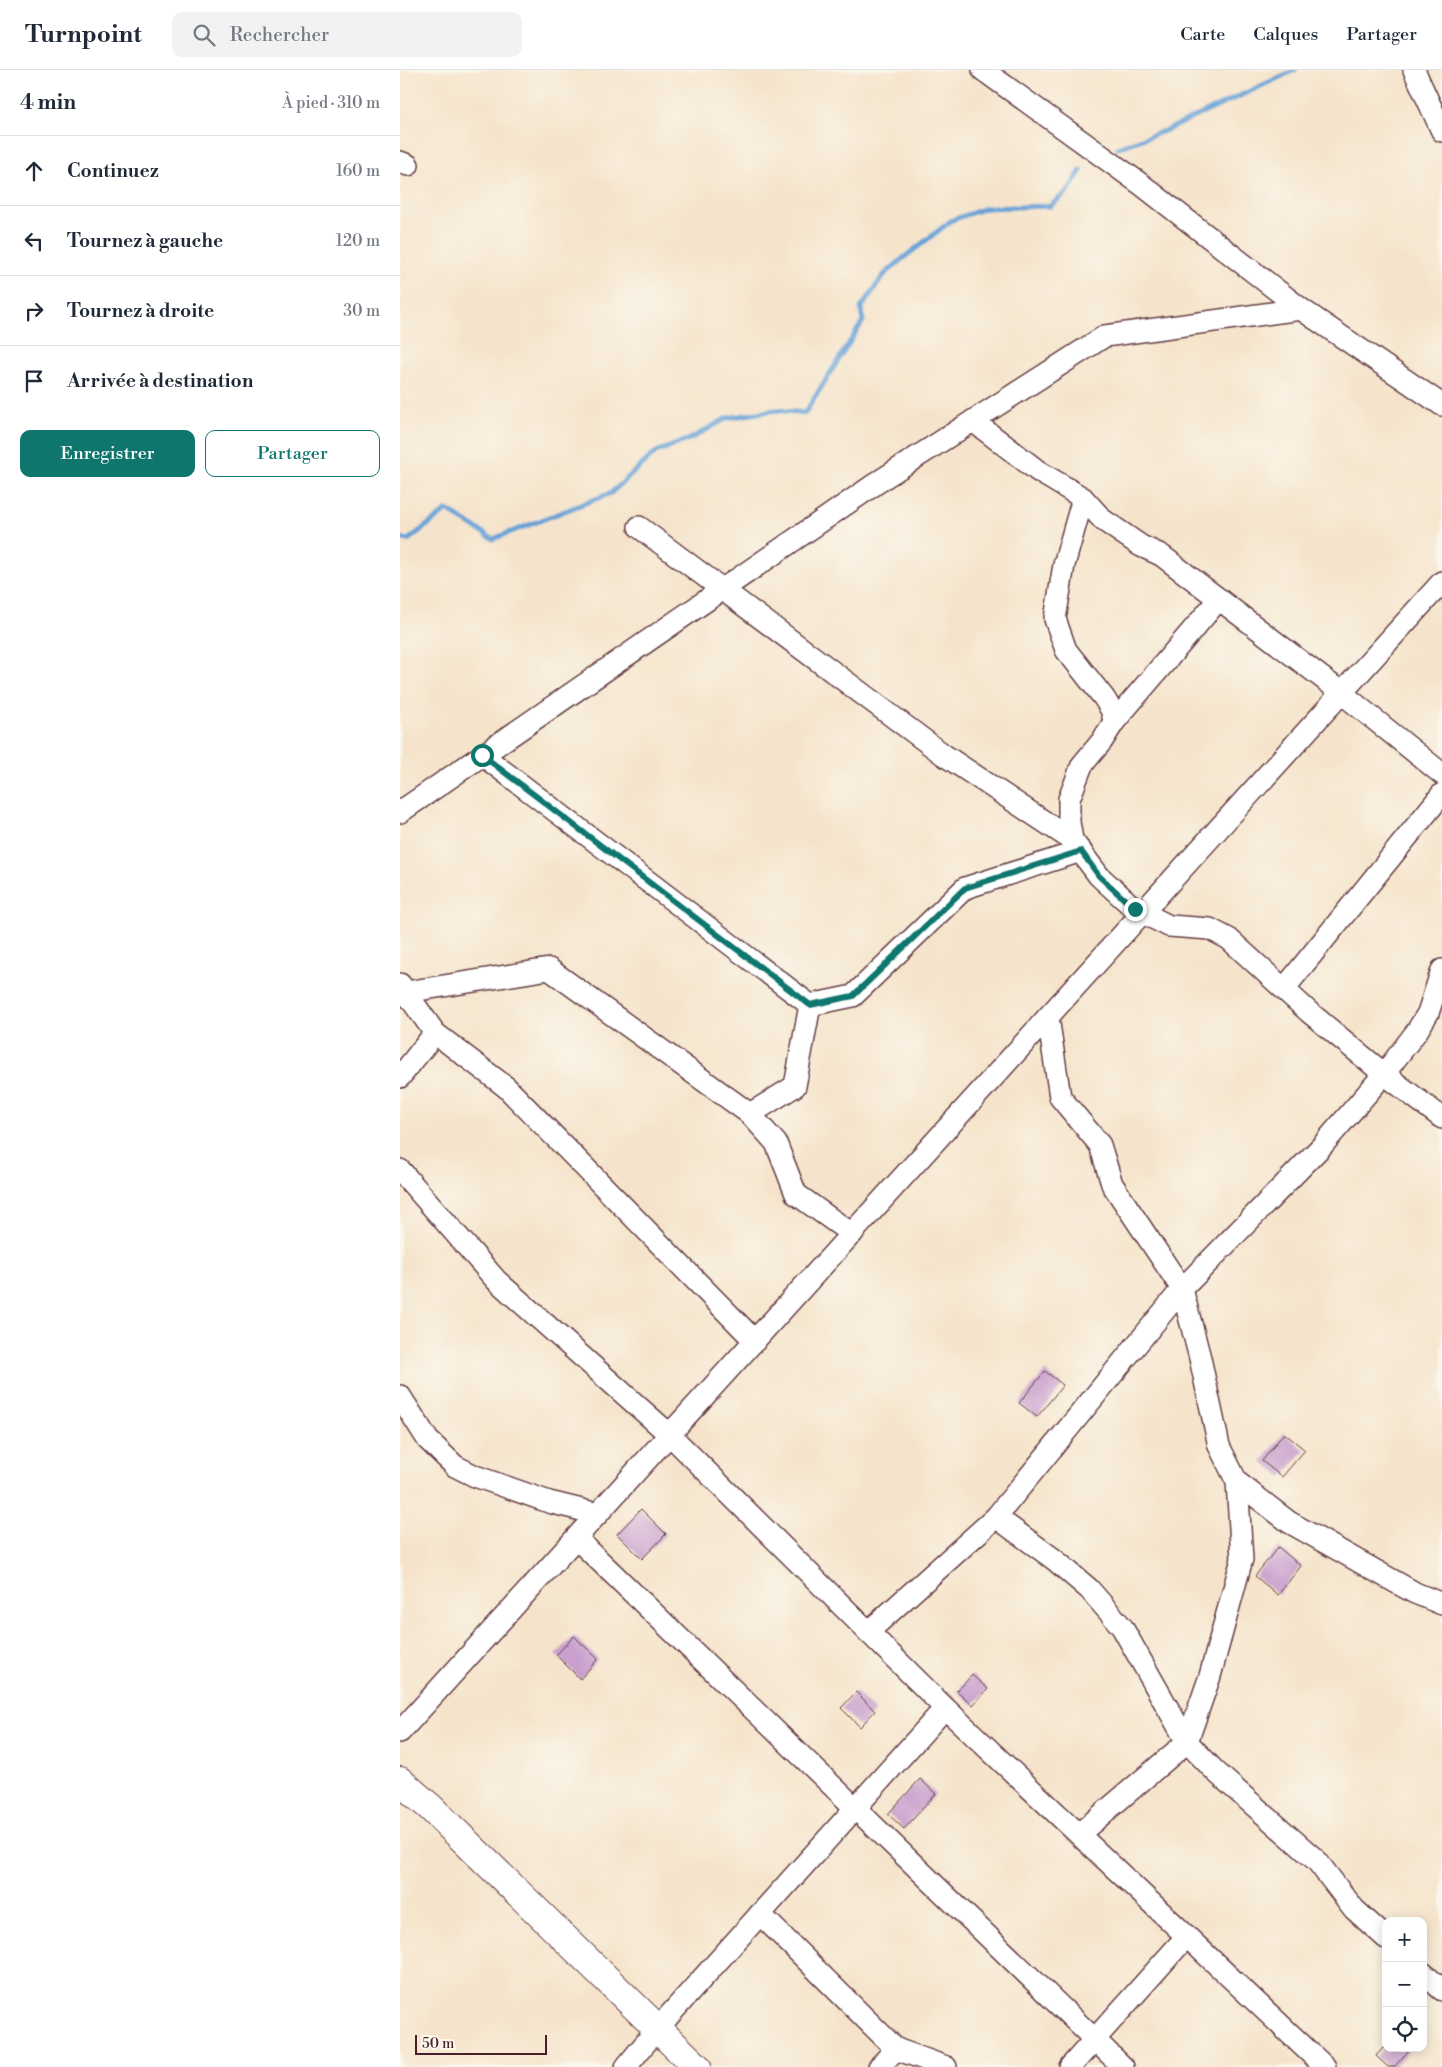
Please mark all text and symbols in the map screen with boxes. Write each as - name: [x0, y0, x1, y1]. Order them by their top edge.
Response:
- search box: [172, 12, 522, 57]
- text: Turnpoint: [25, 20, 142, 50]
- icon: search: [190, 21, 218, 49]
- text: Rechercher: [230, 23, 329, 47]
- text: Carte: [1180, 23, 1225, 46]
- text: Calques: [1253, 23, 1318, 46]
- text: Partager: [1346, 23, 1417, 46]
- text: 4 min: [20, 90, 76, 116]
- text: À pied · 310 m: [282, 93, 380, 113]
- icon: ahead: [20, 157, 48, 185]
- text: Continuez: [67, 159, 159, 183]
- text: 160 m: [336, 161, 380, 181]
- icon: left: [20, 227, 48, 255]
- text: Tournez à gauche: [67, 229, 223, 253]
- text: 120 m: [336, 231, 380, 251]
- icon: right: [20, 297, 48, 325]
- text: Tournez à droite: [67, 299, 214, 323]
- text: 30 m: [343, 301, 380, 321]
- icon: arrive: [20, 367, 48, 395]
- text: Arrivée à destination: [67, 369, 253, 393]
- button: Enregistrer: [20, 430, 195, 477]
- button: Partager: [205, 430, 380, 477]
- route start: [471, 744, 494, 767]
- route end: [1124, 898, 1147, 921]
- map controls: [1382, 1917, 1427, 2052]
- button: +: [1382, 1917, 1427, 1962]
- button: −: [1382, 1962, 1427, 2007]
- button: locate: [1382, 2007, 1427, 2052]
- scale bar: [415, 2032, 548, 2055]
- text: 50 m: [422, 2035, 454, 2053]

